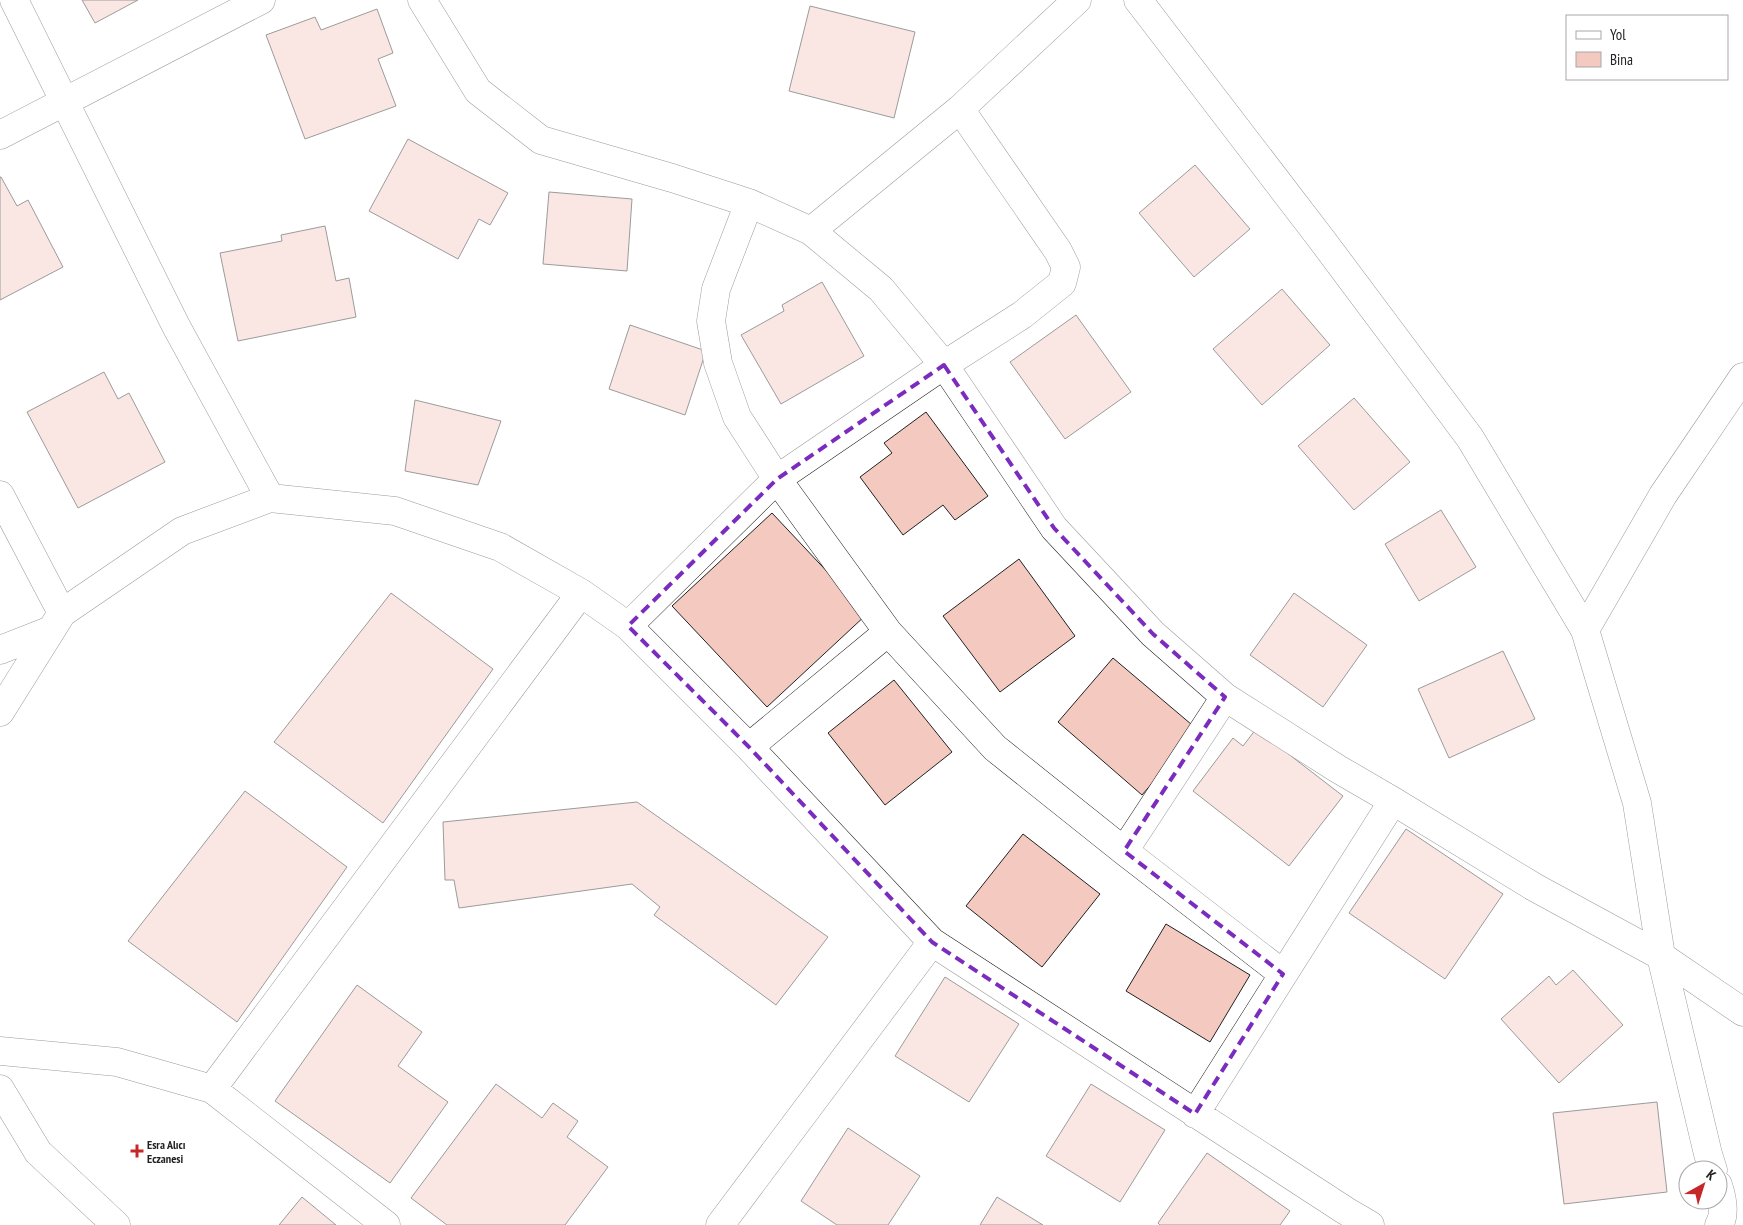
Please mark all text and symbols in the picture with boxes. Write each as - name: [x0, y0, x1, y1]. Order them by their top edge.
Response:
- legend: [1566, 15, 1728, 80]
- text: Yol: [1610, 25, 1626, 44]
- text: Bina: [1610, 50, 1633, 69]
- place label: Esra Alıcı Eczanesi: [147, 1137, 186, 1166]
- marker: Esra Alıcı Eczanesi: [131, 1145, 143, 1157]
- north arrow: [1678, 1160, 1728, 1210]
- text: K: [1703, 1166, 1720, 1185]

